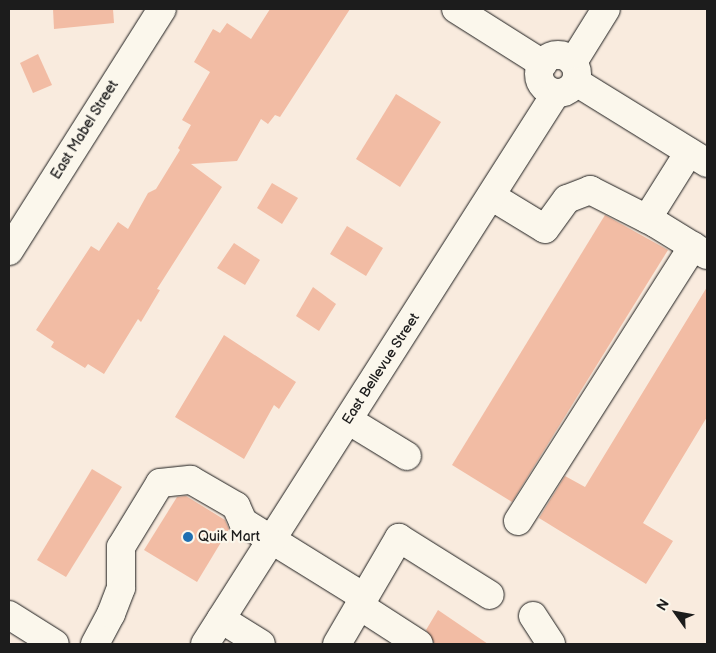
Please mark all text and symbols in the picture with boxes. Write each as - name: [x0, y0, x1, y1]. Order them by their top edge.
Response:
- street label: East Mabel Street: [48, 77, 122, 183]
- street label: East Bellevue Street: [339, 310, 423, 428]
- place label: Quik Mart: [198, 529, 260, 545]
- marker: Quik Mart: [182, 531, 194, 543]
- north arrow: [651, 588, 701, 638]
- text: N: [653, 596, 673, 614]

